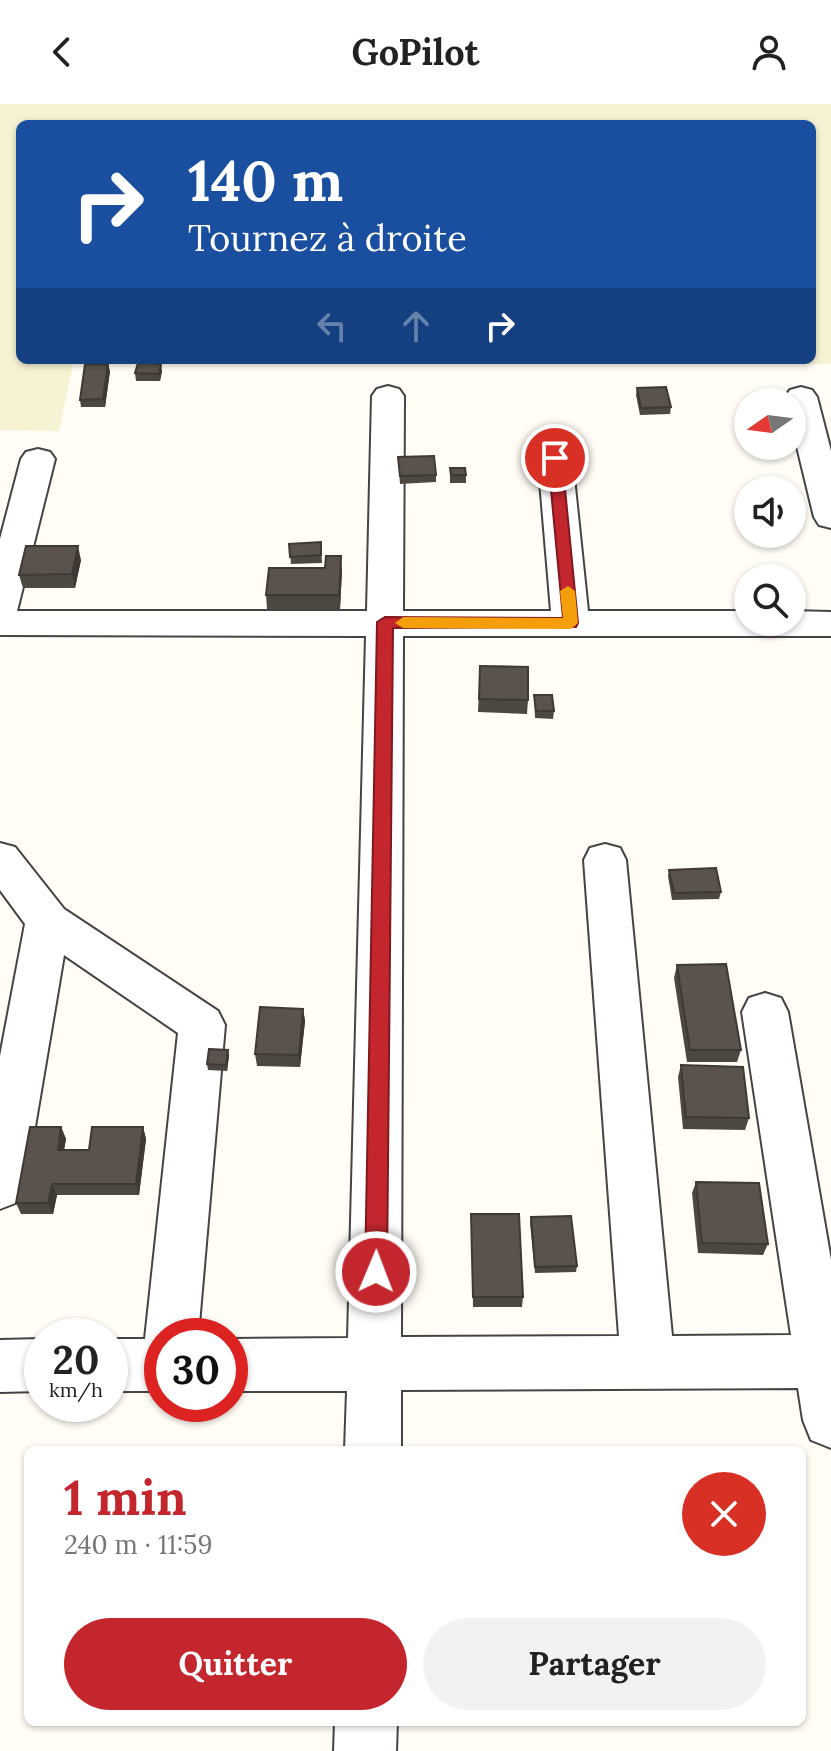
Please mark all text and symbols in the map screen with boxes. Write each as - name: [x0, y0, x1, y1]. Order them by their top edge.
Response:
- text: GoPilot: [352, 29, 479, 75]
- icon: back: [40, 30, 84, 74]
- icon: person: [747, 30, 791, 74]
- text: 140 m: [188, 145, 343, 216]
- icon: right: [56, 152, 160, 256]
- text: Tournez à droite: [188, 215, 467, 261]
- icon: left: [310, 304, 354, 348]
- icon: ahead: [394, 304, 438, 348]
- icon: right: [478, 304, 522, 348]
- north arrow: [734, 388, 806, 460]
- map controls: [734, 388, 806, 636]
- pin: [521, 424, 589, 492]
- icon: arrive: [533, 436, 577, 480]
- button: sound: [734, 476, 806, 548]
- button: search: [734, 564, 806, 636]
- position arrow: [334, 1230, 418, 1314]
- speed limit sign: 30: [144, 1318, 248, 1422]
- text: 20: [53, 1334, 99, 1385]
- text: km/h: [49, 1377, 103, 1402]
- text: 1 min: [64, 1467, 187, 1528]
- button: close: [682, 1472, 766, 1556]
- text: 240 m · 11:59: [64, 1528, 213, 1561]
- button: Quitter: [64, 1618, 407, 1710]
- button: Partager: [423, 1618, 766, 1710]

